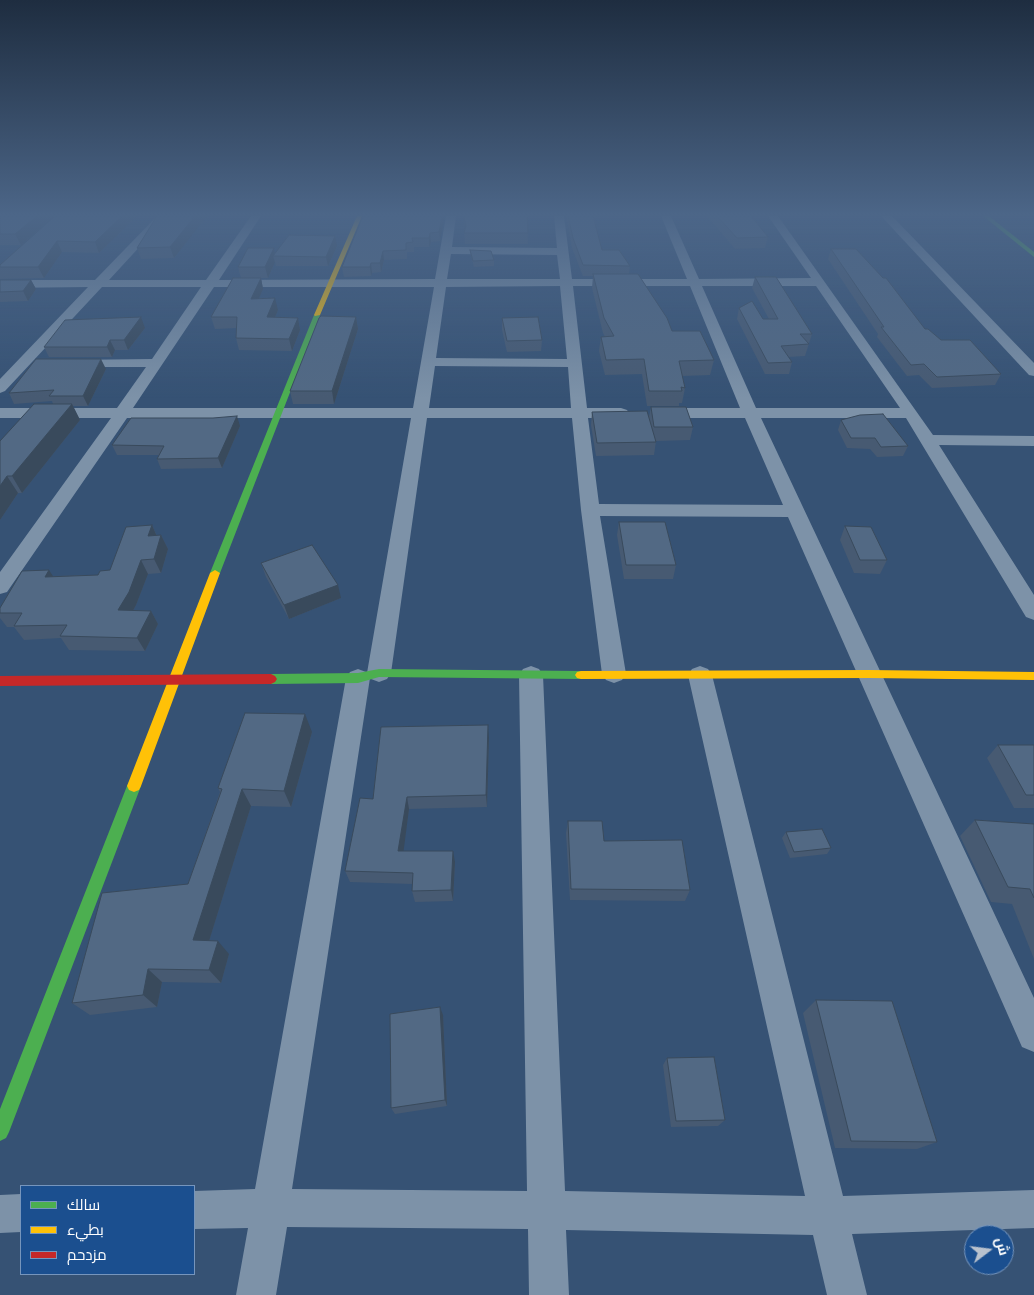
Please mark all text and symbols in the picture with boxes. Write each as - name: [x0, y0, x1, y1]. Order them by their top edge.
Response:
- legend: [20, 1185, 195, 1275]
- text: سالك: [67, 1194, 100, 1216]
- text: بطيء: [67, 1219, 104, 1241]
- north arrow: [964, 1225, 1014, 1275]
- text: ش: [991, 1235, 1015, 1258]
- text: مزدحم: [67, 1244, 107, 1266]

